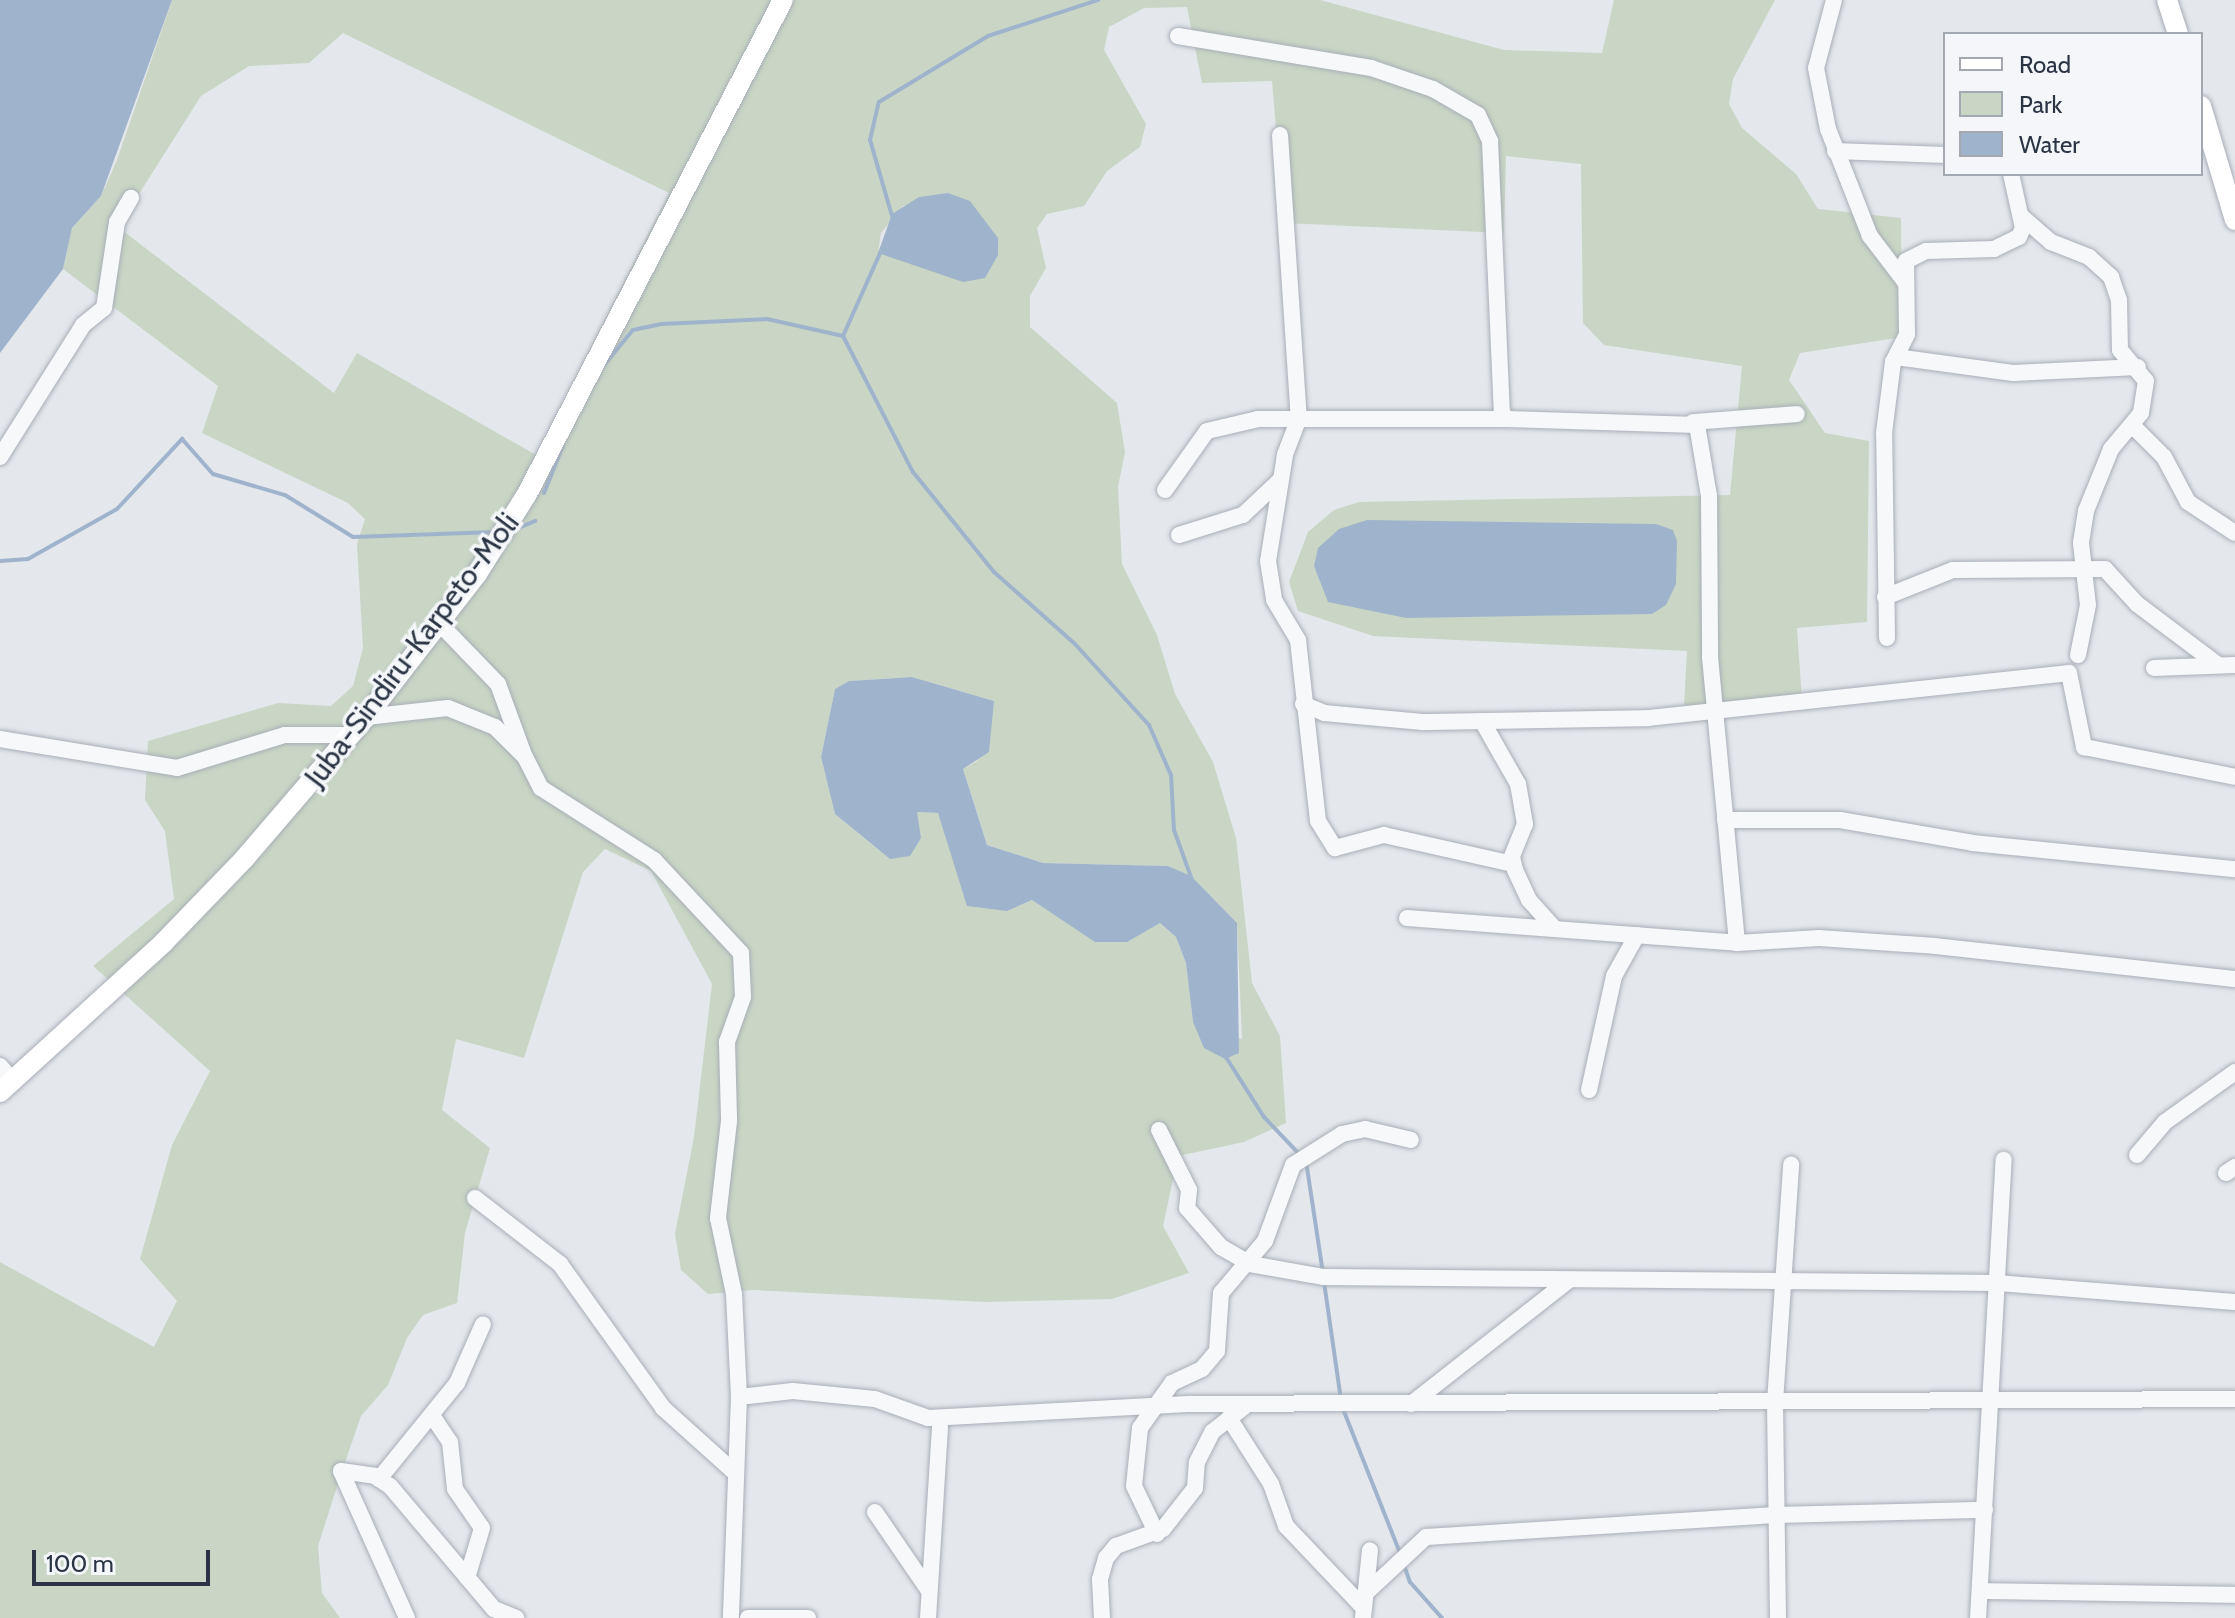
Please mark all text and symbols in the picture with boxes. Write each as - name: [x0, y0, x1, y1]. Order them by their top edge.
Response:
- legend: [1943, 32, 2203, 176]
- text: Road: [2019, 50, 2071, 79]
- text: Park: [2019, 90, 2062, 119]
- text: Water: [2019, 130, 2080, 159]
- street label: Juba-Sindiru-Karpeto-Moli: [297, 506, 527, 794]
- scale bar: [36, 1534, 214, 1584]
- text: 100 m: [46, 1549, 114, 1578]

